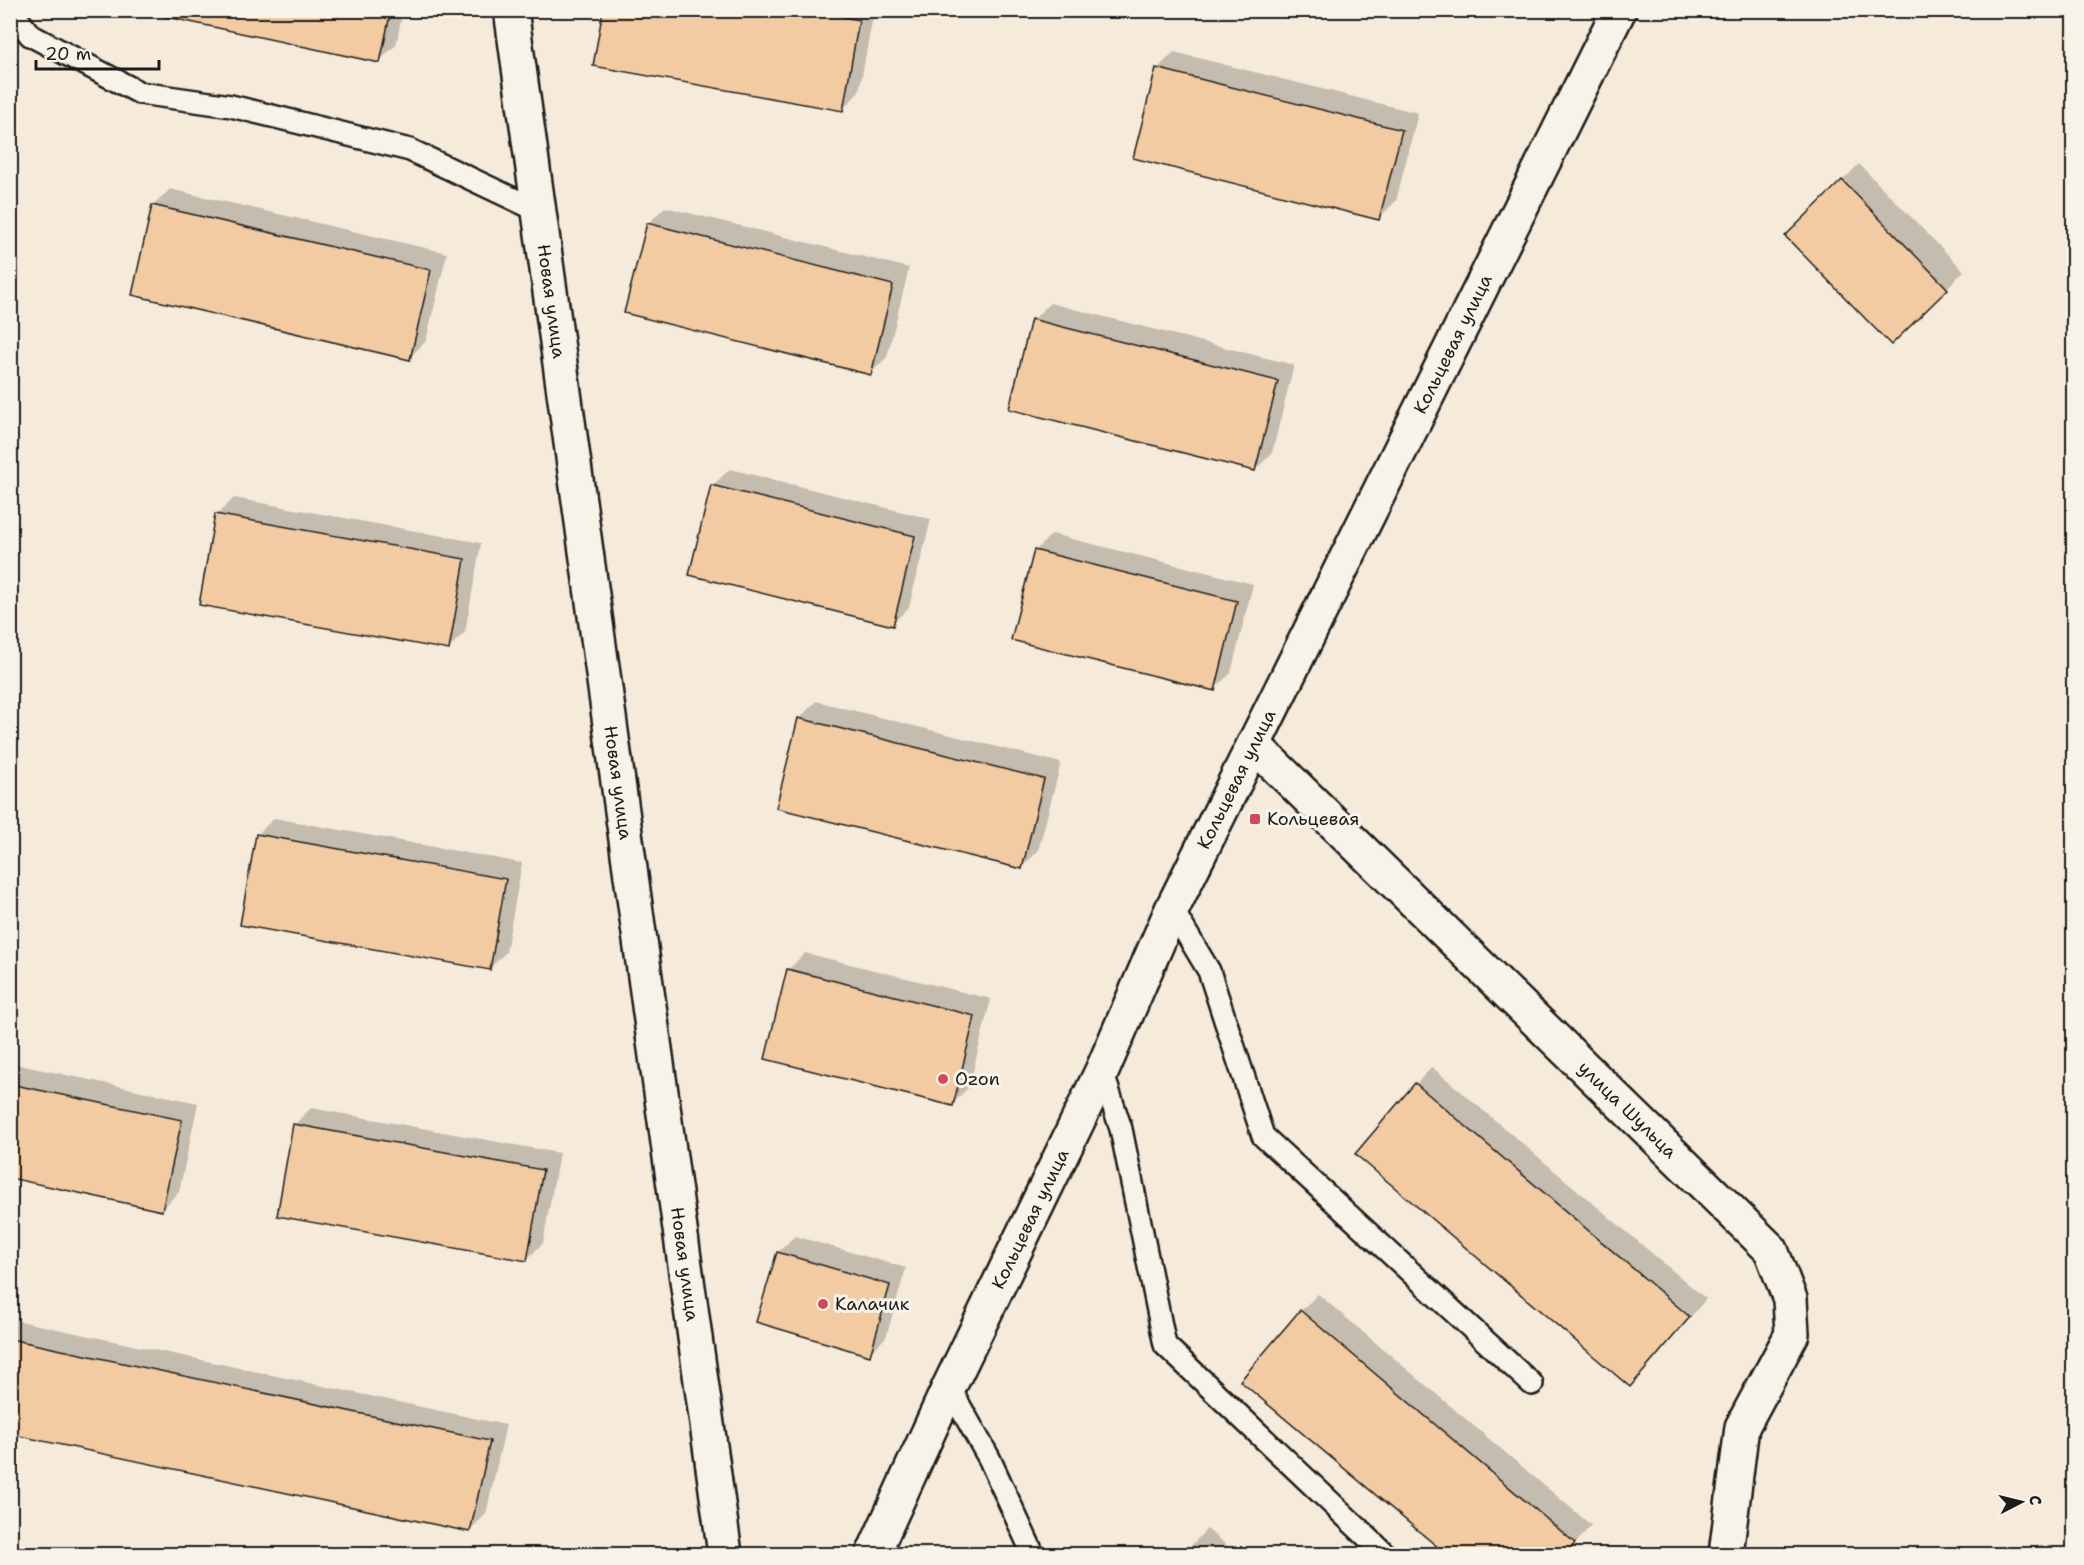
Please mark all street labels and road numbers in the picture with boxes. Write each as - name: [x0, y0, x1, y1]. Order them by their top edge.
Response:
- street label: Новая улица: [532, 243, 571, 360]
- street label: Кольцевая улица: [1408, 270, 1498, 418]
- street label: Кольцевая улица: [1192, 705, 1281, 853]
- street label: Новая улица: [598, 724, 638, 841]
- street label: улица Шульца: [1573, 1056, 1682, 1164]
- street label: Кольцевая улица: [986, 1145, 1074, 1293]
- street label: Новая улица: [665, 1205, 705, 1323]

